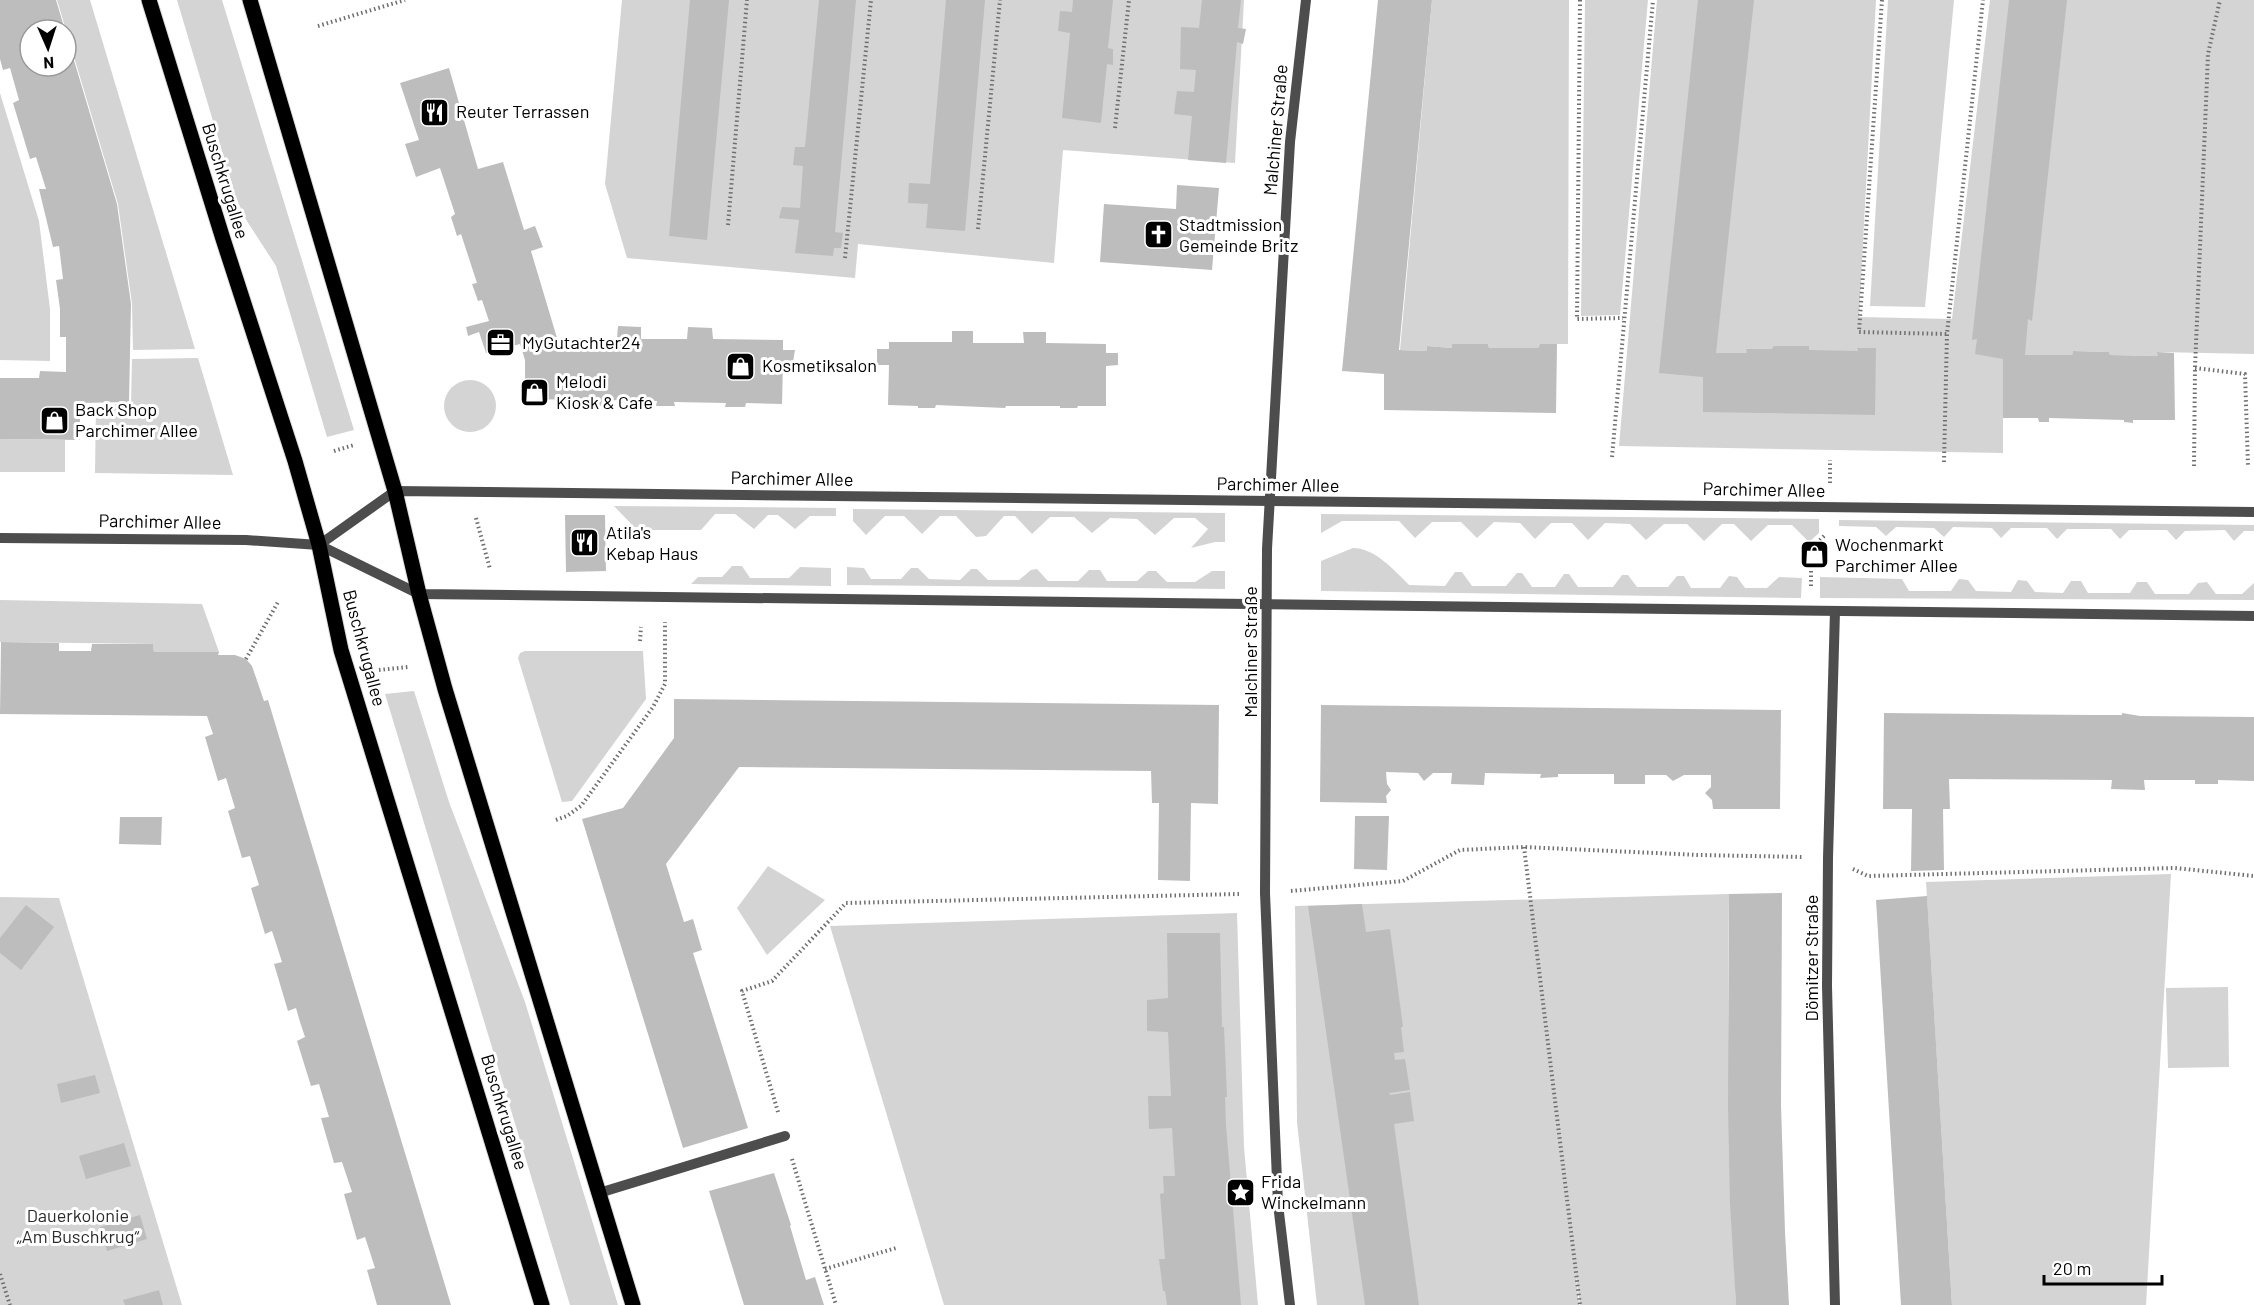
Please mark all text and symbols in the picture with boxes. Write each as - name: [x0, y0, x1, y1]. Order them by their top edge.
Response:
- north arrow: [18, 18, 78, 78]
- text: N: [43, 54, 55, 73]
- street label: Malchiner Straße: [1258, 63, 1292, 196]
- restaurant icon: Reuter Terrassen: [419, 96, 451, 128]
- place label: Reuter Terrassen: [456, 100, 589, 122]
- street label: Buschkrugallee: [198, 120, 254, 241]
- place label: Stadtmission Gemeinde Britz: [1179, 213, 1298, 256]
- church icon: Stadtmission Gemeinde Britz: [1142, 219, 1174, 251]
- office icon: MyGutachter24: [485, 327, 517, 359]
- place label: MyGutachter24: [522, 331, 641, 353]
- shop icon: Kosmetiksalon: [725, 350, 757, 382]
- place label: Kosmetiksalon: [762, 354, 877, 376]
- place label: Melodi Kiosk & Cafe: [556, 370, 653, 413]
- shop icon: Melodi Kiosk & Cafe: [519, 376, 551, 408]
- place label: Back Shop Parchimer Allee: [75, 398, 198, 441]
- shop icon: Back Shop Parchimer Allee: [38, 404, 70, 436]
- street label: Parchimer Allee: [730, 466, 854, 490]
- street label: Parchimer Allee: [1216, 472, 1340, 496]
- street label: Parchimer Allee: [1702, 477, 1826, 501]
- street label: Parchimer Allee: [98, 509, 222, 533]
- place label: Atila's Kebap Haus: [606, 521, 698, 564]
- restaurant icon: Atila's Kebap Haus: [569, 527, 601, 559]
- place label: Wochenmarkt Parchimer Allee: [1835, 533, 1958, 576]
- shop icon: Wochenmarkt Parchimer Allee: [1798, 539, 1830, 571]
- street label: Malchiner Straße: [1239, 586, 1261, 718]
- street label: Buschkrugallee: [339, 587, 391, 708]
- street label: Dömitzer Straße: [1800, 895, 1822, 1021]
- street label: Buschkrugallee: [477, 1051, 533, 1172]
- place label: Frida Winckelmann: [1261, 1170, 1366, 1213]
- place icon: Frida Winckelmann: [1224, 1176, 1256, 1208]
- park label: Dauerkolonie „Am Buschkrug“: [17, 1204, 139, 1247]
- scale bar: [2044, 1248, 2162, 1286]
- text: 20 m: [2053, 1257, 2091, 1279]

